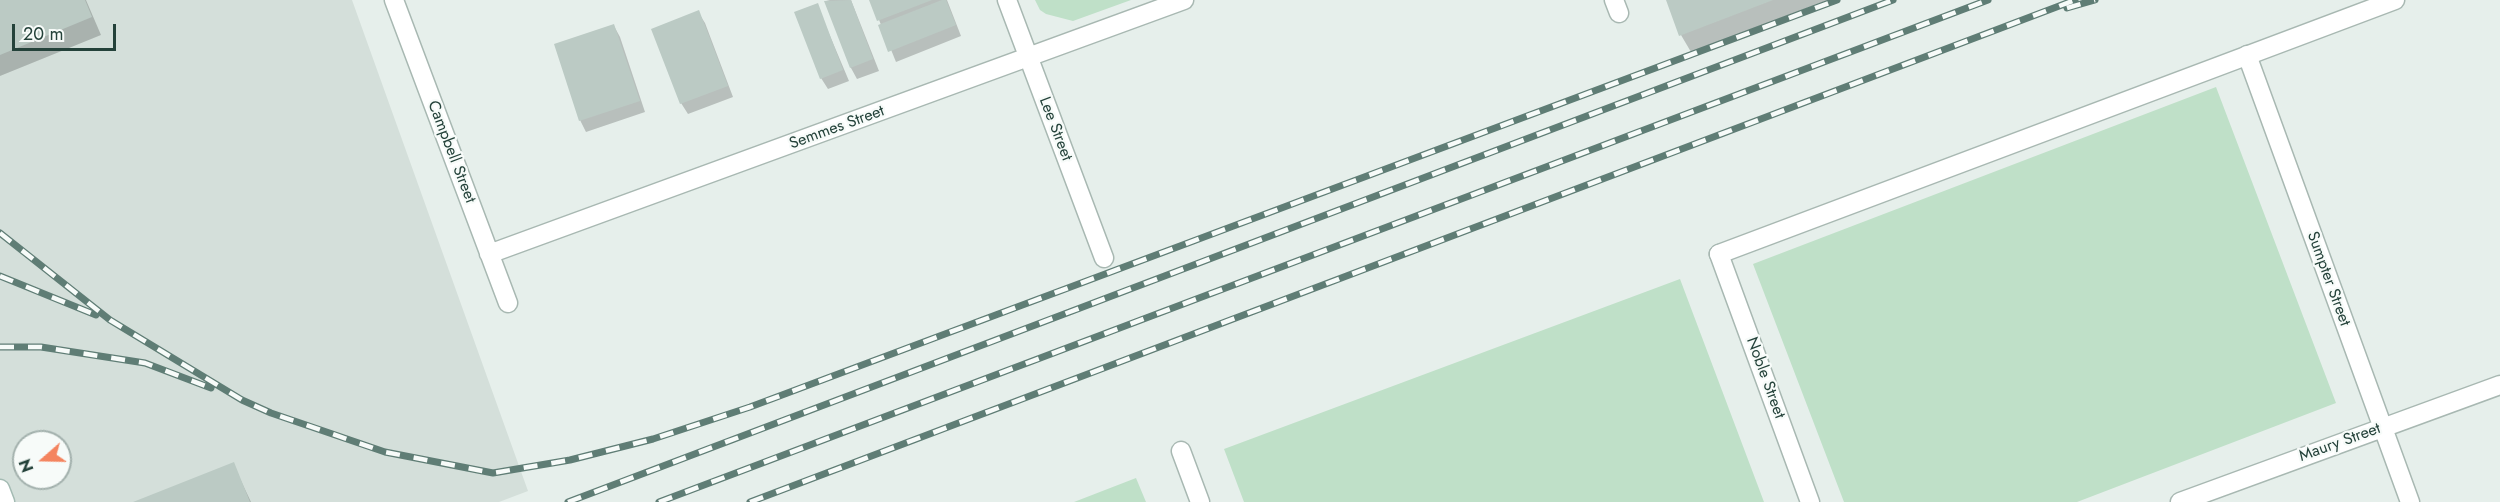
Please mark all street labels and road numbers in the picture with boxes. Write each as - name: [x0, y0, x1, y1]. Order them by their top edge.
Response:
- street label: Lee Street: [1034, 94, 1076, 164]
- street label: Campbell Street: [423, 98, 479, 206]
- street label: Semmes Street: [787, 102, 887, 154]
- street label: Sumpter Street: [2302, 229, 2354, 329]
- street label: Noble Street: [1741, 335, 1789, 421]
- street label: Maury Street: [2297, 419, 2383, 467]

